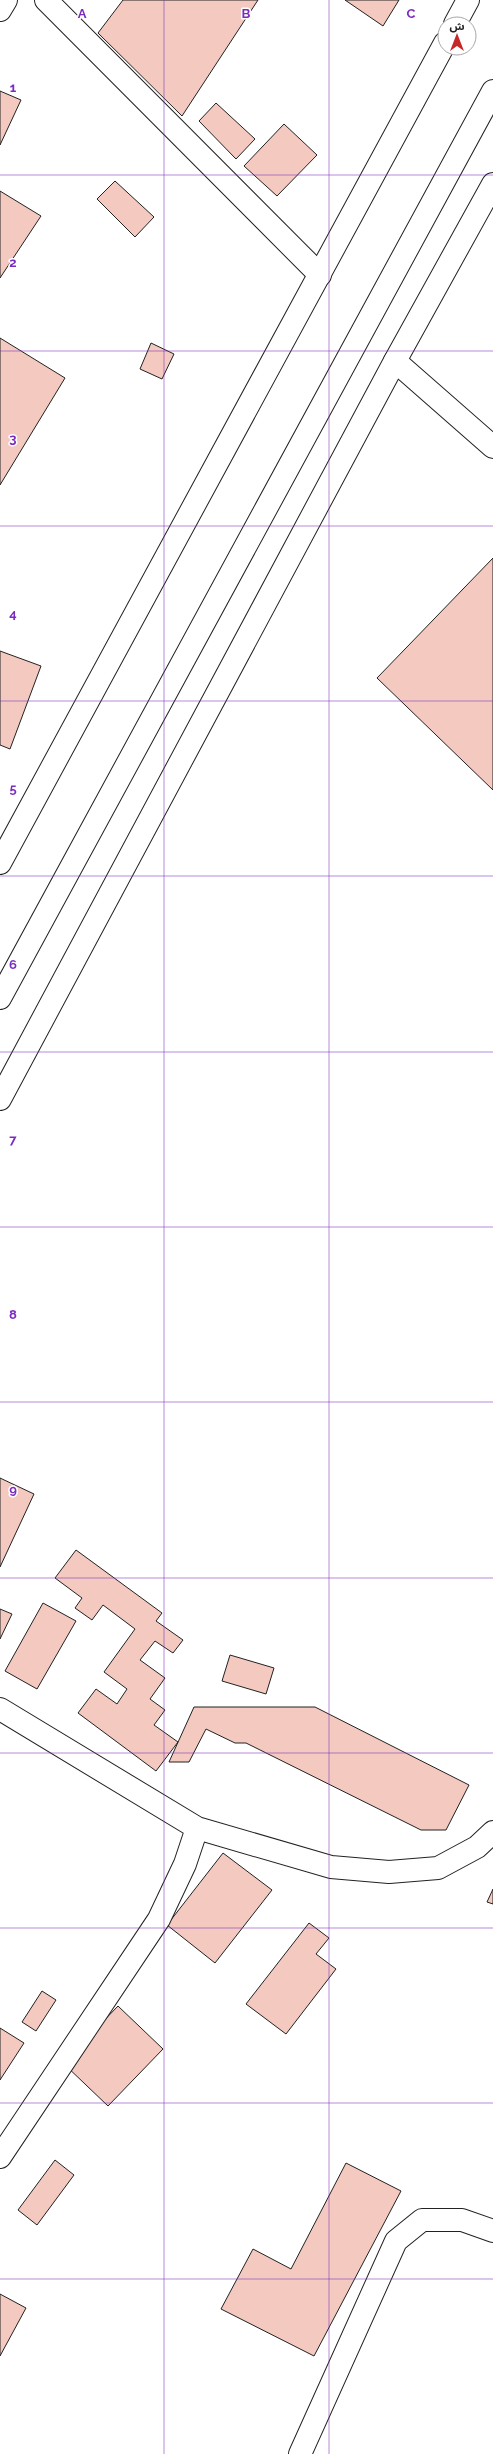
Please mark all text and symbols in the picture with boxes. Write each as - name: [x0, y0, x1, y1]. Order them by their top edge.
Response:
- text: A: [78, 6, 87, 21]
- text: B: [242, 6, 251, 21]
- text: C: [407, 6, 416, 21]
- north arrow: [437, 16, 477, 56]
- text: ش: [449, 20, 465, 33]
- text: 1: [10, 80, 17, 95]
- text: 2: [9, 255, 17, 270]
- text: 3: [9, 431, 17, 446]
- text: 4: [9, 606, 17, 621]
- text: 5: [9, 781, 17, 796]
- text: 6: [9, 957, 17, 972]
- text: 7: [9, 1132, 17, 1147]
- text: 8: [9, 1307, 17, 1322]
- text: 9: [9, 1482, 17, 1497]

